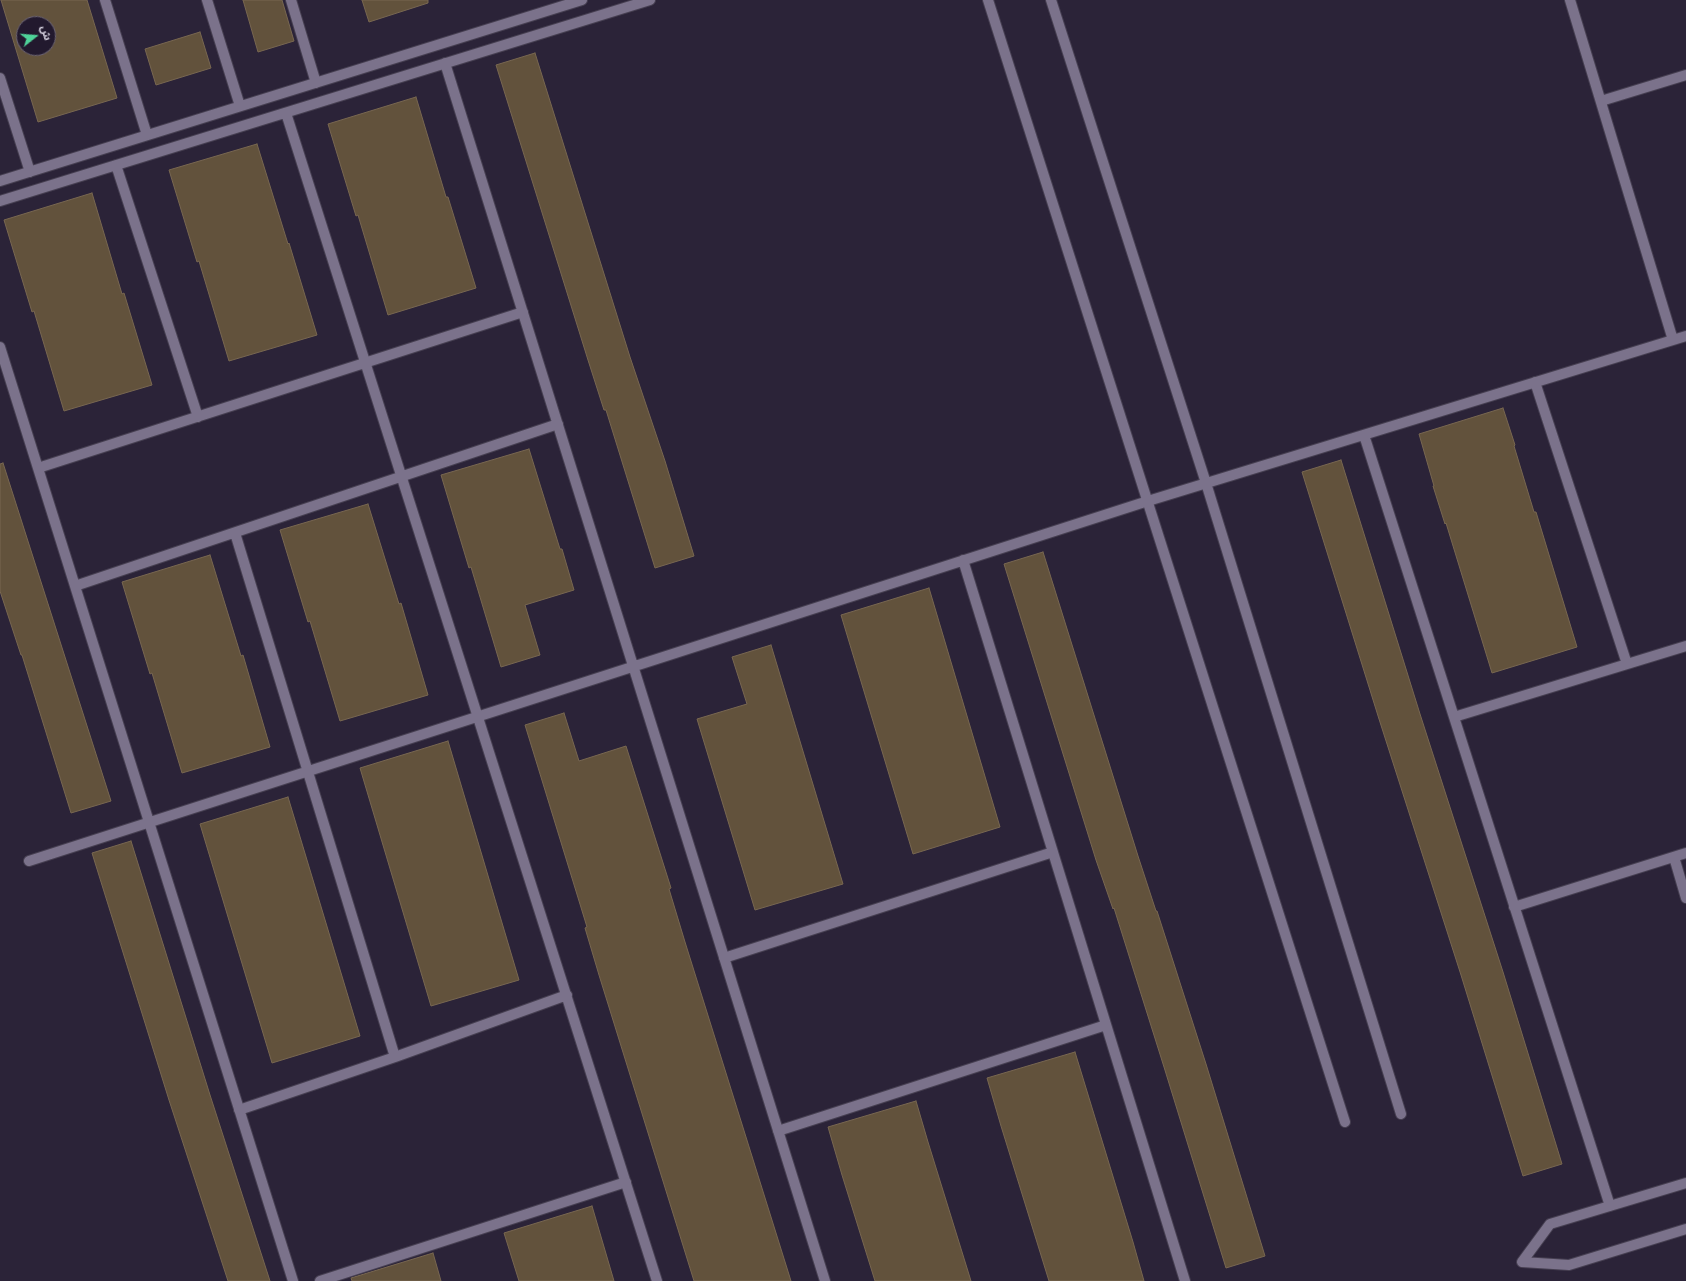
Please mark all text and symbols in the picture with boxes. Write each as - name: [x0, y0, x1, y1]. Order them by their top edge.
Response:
- north arrow: [16, 16, 56, 56]
- text: ش: [37, 23, 56, 42]

